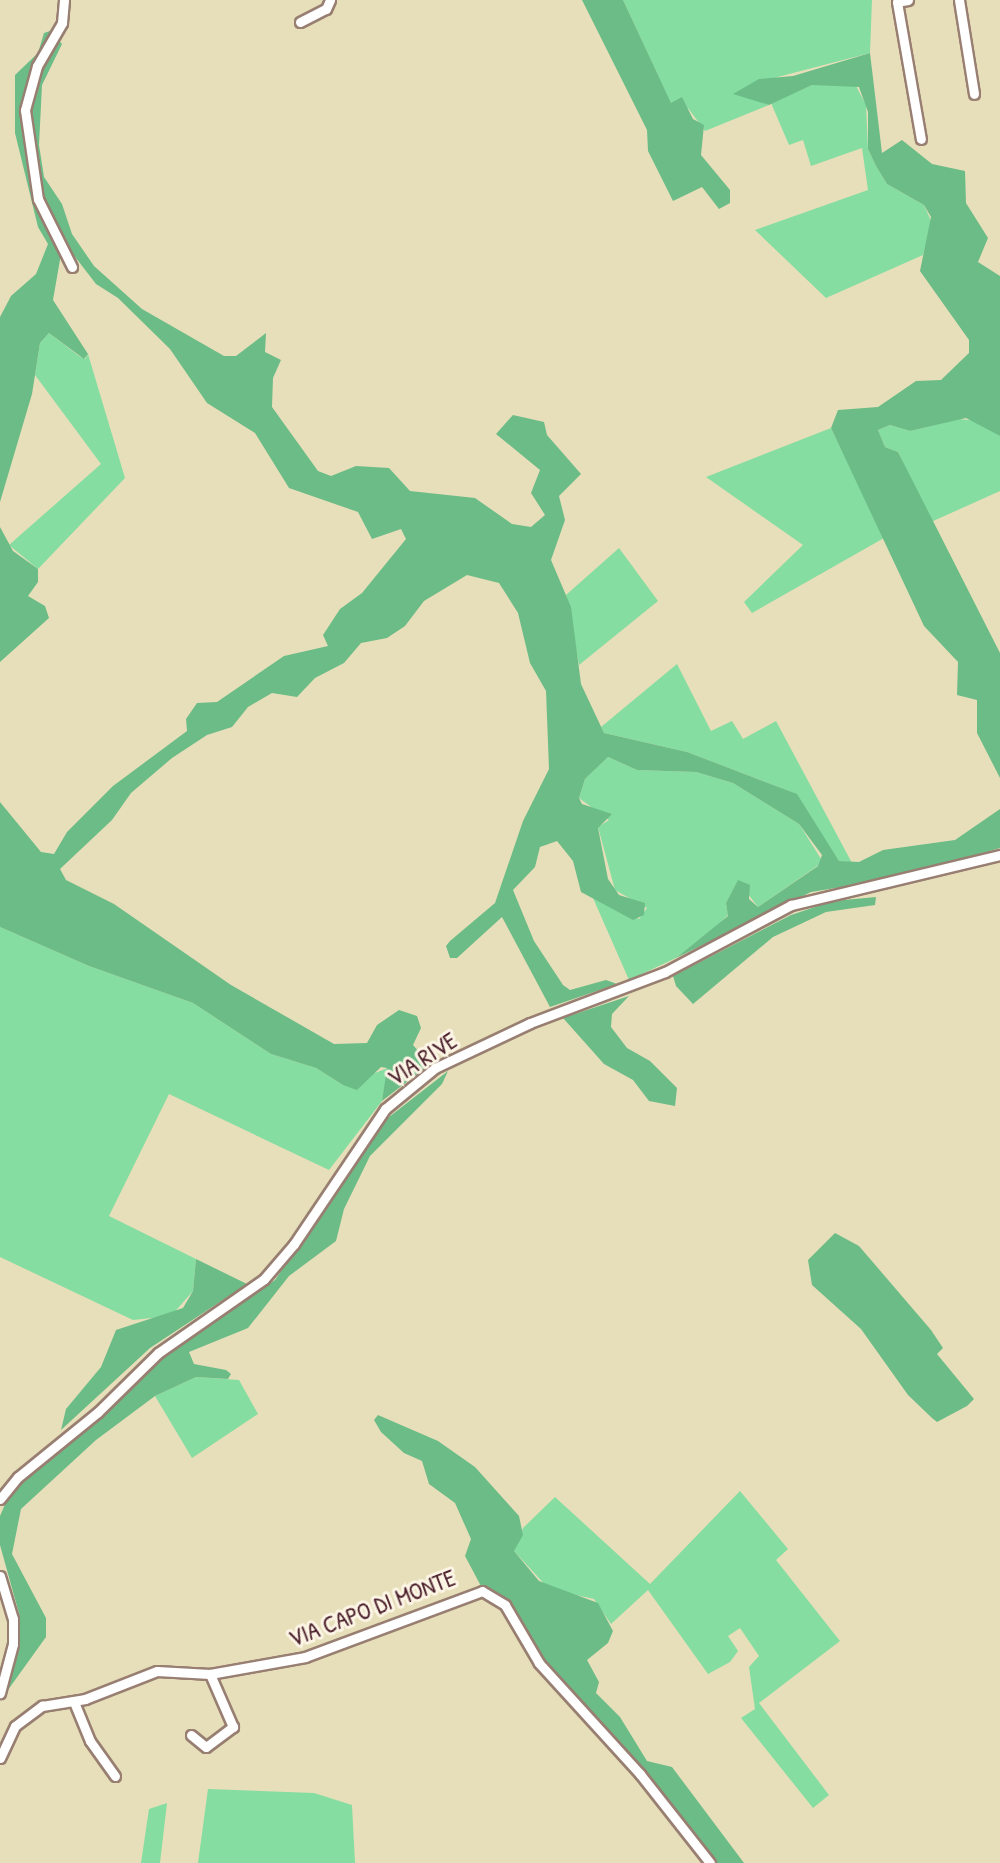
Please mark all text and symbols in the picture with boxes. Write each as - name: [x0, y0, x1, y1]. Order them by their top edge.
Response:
- street label: VIA RIVE: [382, 1026, 462, 1092]
- street label: VIA CAPO DI MONTE: [284, 1563, 460, 1653]

